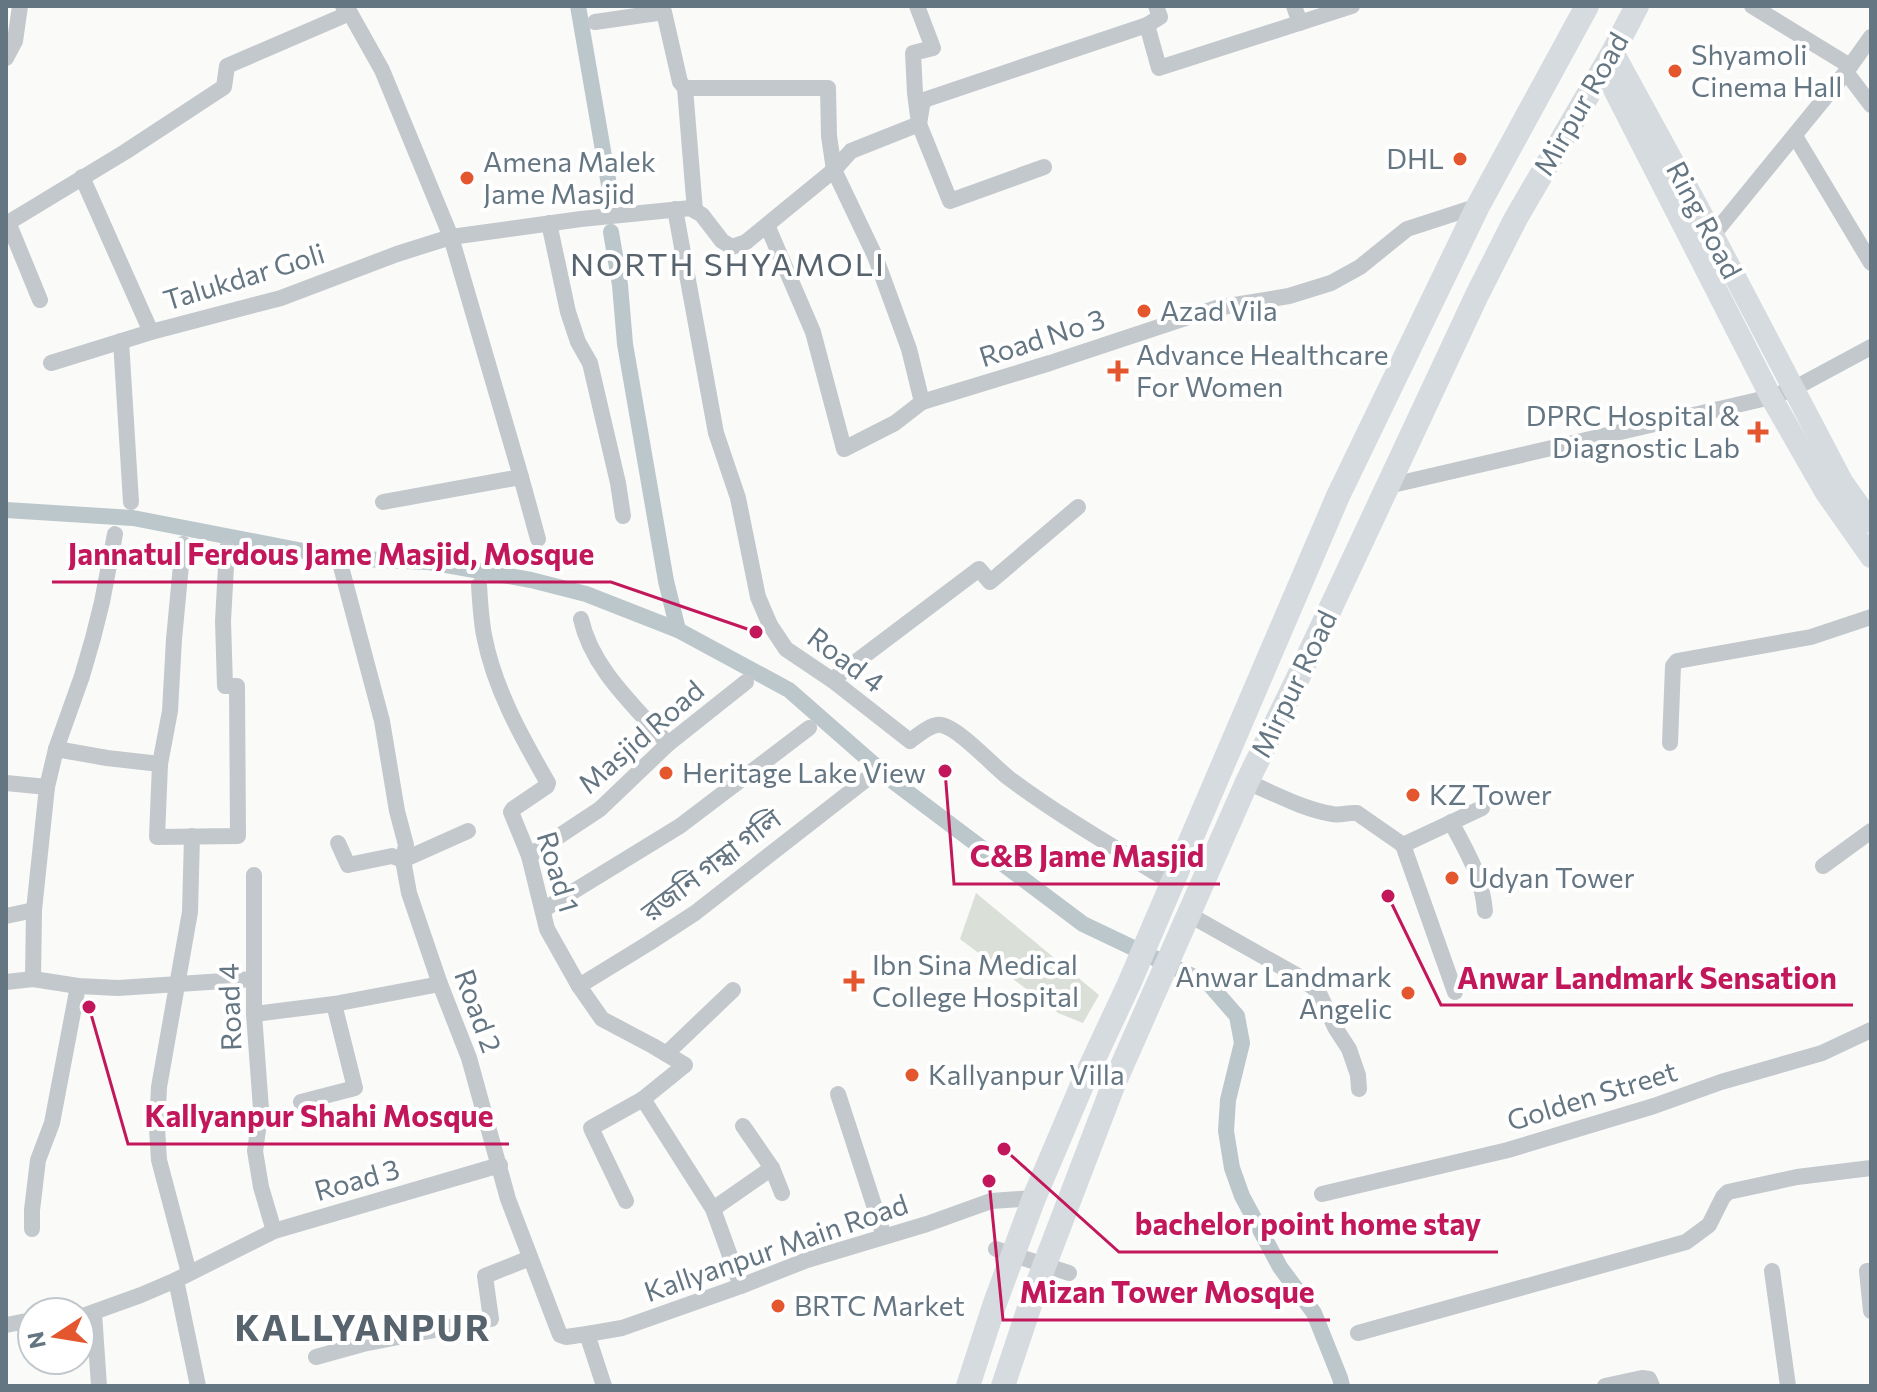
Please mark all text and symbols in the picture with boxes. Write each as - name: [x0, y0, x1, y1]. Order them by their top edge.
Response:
- street label: Mirpur Road: [1526, 26, 1635, 181]
- place label: Shyamoli Cinema Hall: [1691, 37, 1842, 103]
- marker: Shyamoli Cinema Hall: [1666, 62, 1684, 80]
- place label: DHL: [1386, 141, 1444, 175]
- place label: Amena Malek Jame Masjid: [483, 144, 656, 210]
- marker: DHL: [1451, 150, 1469, 168]
- street label: Ring Road: [1660, 155, 1750, 284]
- marker: Amena Malek Jame Masjid: [458, 169, 476, 187]
- street label: Talukdar Goli: [159, 235, 328, 317]
- district label: NORTH SHYAMOLI: [570, 243, 886, 283]
- place label: Azad Vila: [1160, 293, 1278, 327]
- street label: Road No 3: [975, 301, 1109, 373]
- marker: Azad Vila: [1135, 302, 1153, 320]
- place label: Advance Healthcare For Women: [1136, 337, 1389, 403]
- marker: Advance Healthcare For Women: [1107, 360, 1129, 382]
- place label: DPRC Hospital & Diagnostic Lab: [1526, 398, 1740, 464]
- marker: DPRC Hospital & Diagnostic Lab: [1747, 421, 1769, 443]
- callout: Jannatul Ferdous Jame Masjid, Mosque: [52, 528, 611, 582]
- text: Jannatul Ferdous Jame Masjid, Mosque: [68, 534, 594, 571]
- street label: Mirpur Road: [1243, 605, 1343, 763]
- street label: Road 4: [801, 619, 892, 699]
- street label: Masjid Road: [571, 673, 710, 800]
- place label: Heritage Lake View: [682, 755, 926, 789]
- marker: Heritage Lake View: [657, 764, 675, 782]
- place label: KZ Tower: [1429, 777, 1552, 811]
- marker: KZ Tower: [1404, 786, 1422, 804]
- street label: রজনি গন্ধা গলি: [633, 800, 787, 928]
- street label: Road 1: [531, 827, 587, 916]
- callout: C&B Jame Masjid: [954, 830, 1220, 884]
- text: C&B Jame Masjid: [970, 836, 1204, 873]
- place label: Udyan Tower: [1468, 860, 1635, 894]
- marker: Udyan Tower: [1443, 869, 1461, 887]
- place label: Ibn Sina Medical College Hospital: [872, 947, 1079, 1013]
- callout: Anwar Landmark Sensation: [1441, 951, 1853, 1005]
- text: Anwar Landmark Sensation: [1457, 958, 1837, 995]
- place label: Anwar Landmark Angelic: [1175, 959, 1392, 1025]
- street label: Road 4: [210, 963, 248, 1051]
- street label: Road 2: [448, 964, 510, 1057]
- marker: Ibn Sina Medical College Hospital: [843, 970, 865, 992]
- marker: Anwar Landmark Angelic: [1399, 984, 1417, 1002]
- street label: Golden Street: [1503, 1053, 1681, 1137]
- place label: Kallyanpur Villa: [928, 1057, 1125, 1091]
- marker: Kallyanpur Villa: [903, 1066, 921, 1084]
- callout: Kallyanpur Shahi Mosque: [128, 1090, 509, 1144]
- text: Kallyanpur Shahi Mosque: [145, 1096, 493, 1133]
- street label: Road 3: [310, 1151, 403, 1207]
- street label: Kallyanpur Main Road: [639, 1186, 912, 1308]
- callout: bachelor point home stay: [1119, 1198, 1498, 1252]
- text: bachelor point home stay: [1135, 1204, 1482, 1241]
- callout: Mizan Tower Mosque: [1003, 1266, 1330, 1320]
- text: Mizan Tower Mosque: [1019, 1272, 1315, 1309]
- place label: BRTC Market: [794, 1288, 965, 1322]
- north arrow: [16, 1296, 96, 1376]
- marker: BRTC Market: [769, 1297, 787, 1315]
- district label: KALLYANPUR: [234, 1304, 492, 1348]
- text: N: [21, 1329, 51, 1351]

